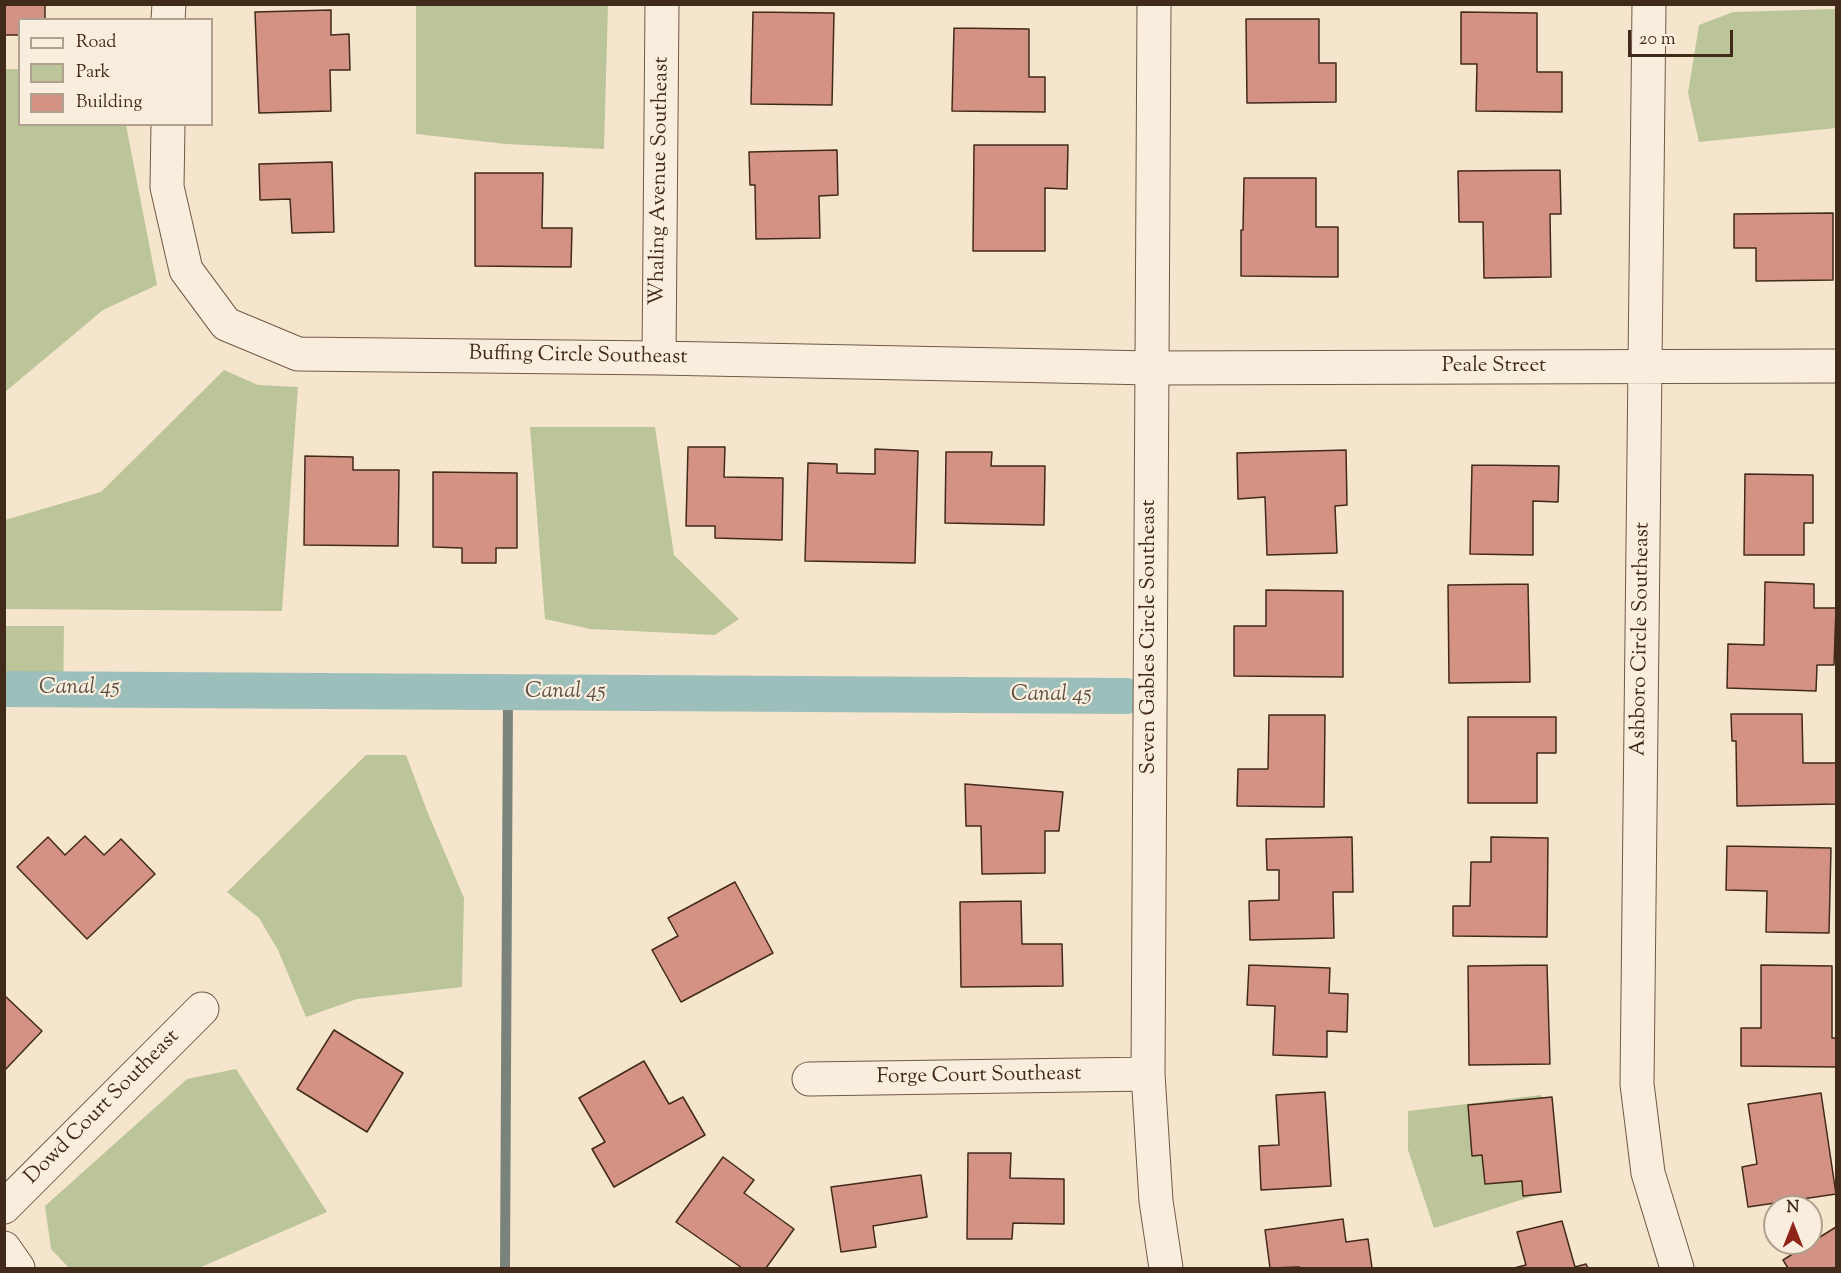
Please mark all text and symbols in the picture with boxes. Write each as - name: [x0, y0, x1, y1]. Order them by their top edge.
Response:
- legend: [18, 18, 213, 126]
- scale bar: [1631, 18, 1736, 56]
- text: 20 m: [1639, 27, 1676, 53]
- text: Road: [76, 30, 116, 56]
- street label: Whaling Avenue Southeast: [646, 56, 676, 306]
- text: Park: [76, 60, 110, 86]
- text: Building: [76, 90, 142, 116]
- street label: Buffing Circle Southeast: [468, 342, 688, 372]
- street label: Peale Street: [1442, 354, 1546, 380]
- street label: Seven Gables Circle Southeast: [1137, 499, 1163, 775]
- street label: Ashboro Circle Southeast: [1627, 522, 1657, 756]
- water label: Canal 45: [39, 676, 119, 702]
- water label: Canal 45: [525, 680, 605, 706]
- water label: Canal 45: [1011, 683, 1091, 709]
- street label: Dowd Court Southeast: [20, 1025, 186, 1191]
- street label: Forge Court Southeast: [876, 1063, 1082, 1091]
- north arrow: [1763, 1195, 1823, 1255]
- text: N: [1787, 1197, 1799, 1220]

